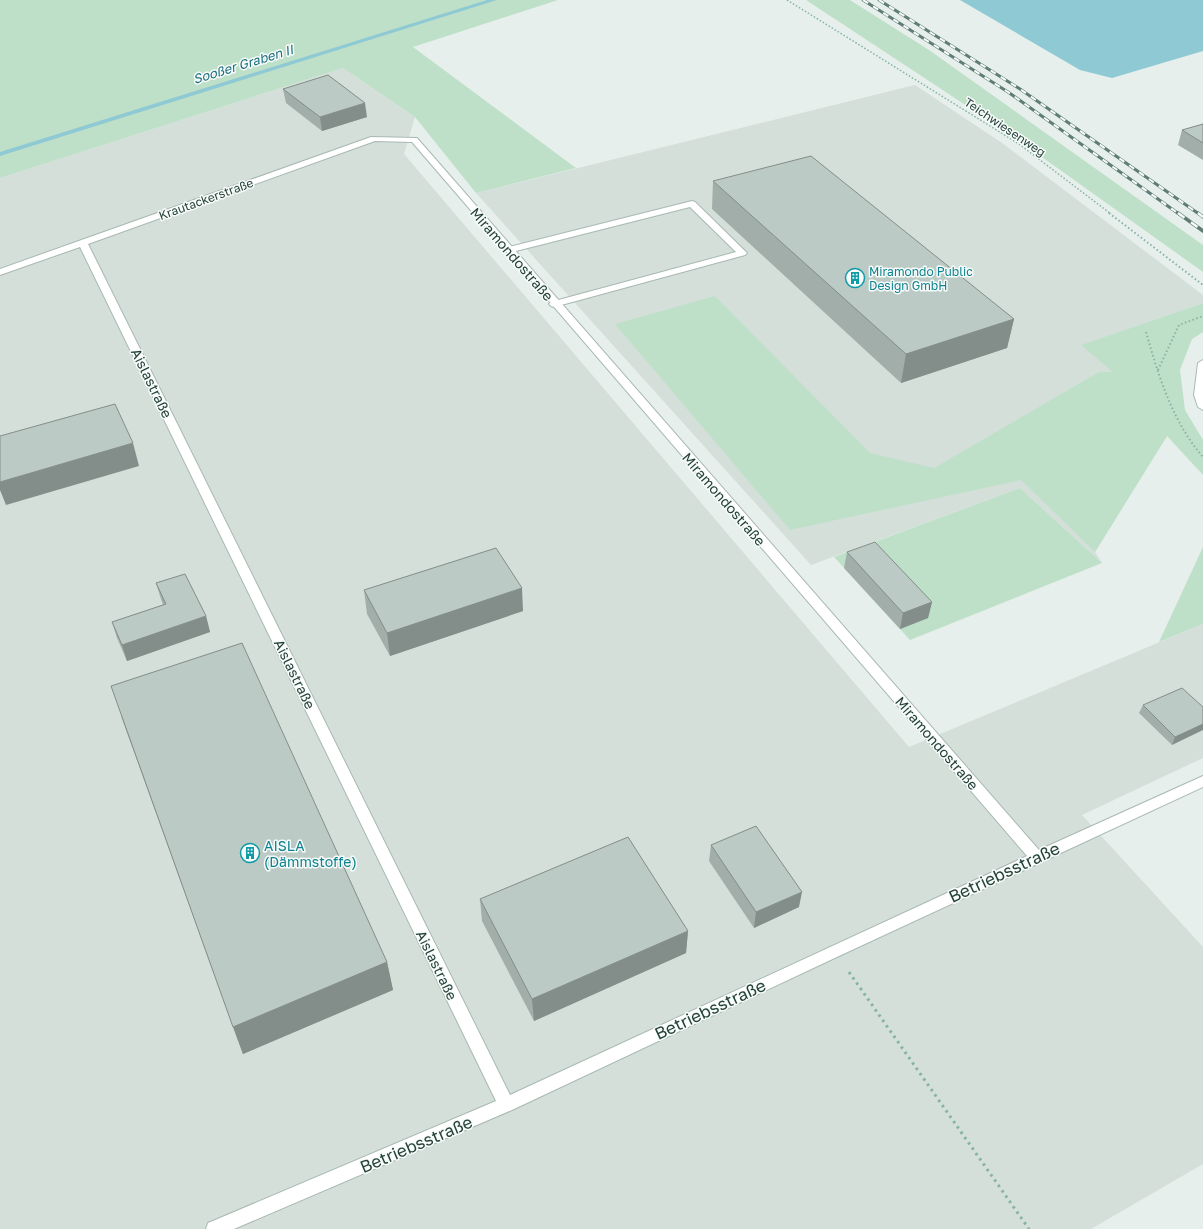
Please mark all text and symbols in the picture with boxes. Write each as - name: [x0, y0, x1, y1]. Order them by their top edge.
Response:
- water label: Sooßer Graben II: [191, 41, 296, 87]
- street label: Teichwiesenweg: [962, 94, 1048, 160]
- street label: Krautackerstraße: [157, 175, 255, 223]
- street label: Miramondostraße: [467, 204, 557, 304]
- place label: Miramondo Public Design GmbH: [869, 264, 973, 293]
- building icon: Miramondo Public Design GmbH: [844, 267, 866, 289]
- street label: Aislastraße: [128, 345, 176, 421]
- street label: Miramondostraße: [679, 449, 769, 549]
- street label: Aislastraße: [271, 636, 319, 712]
- street label: Miramondostraße: [892, 693, 982, 793]
- place label: AISLA (Dämmstoffe): [264, 837, 357, 870]
- street label: Betriebsstraße: [945, 837, 1063, 907]
- building icon: AISLA (Dämmstoffe): [239, 842, 261, 864]
- street label: Aislastraße: [413, 927, 461, 1003]
- street label: Betriebsstraße: [651, 974, 769, 1044]
- street label: Betriebsstraße: [357, 1111, 476, 1177]

